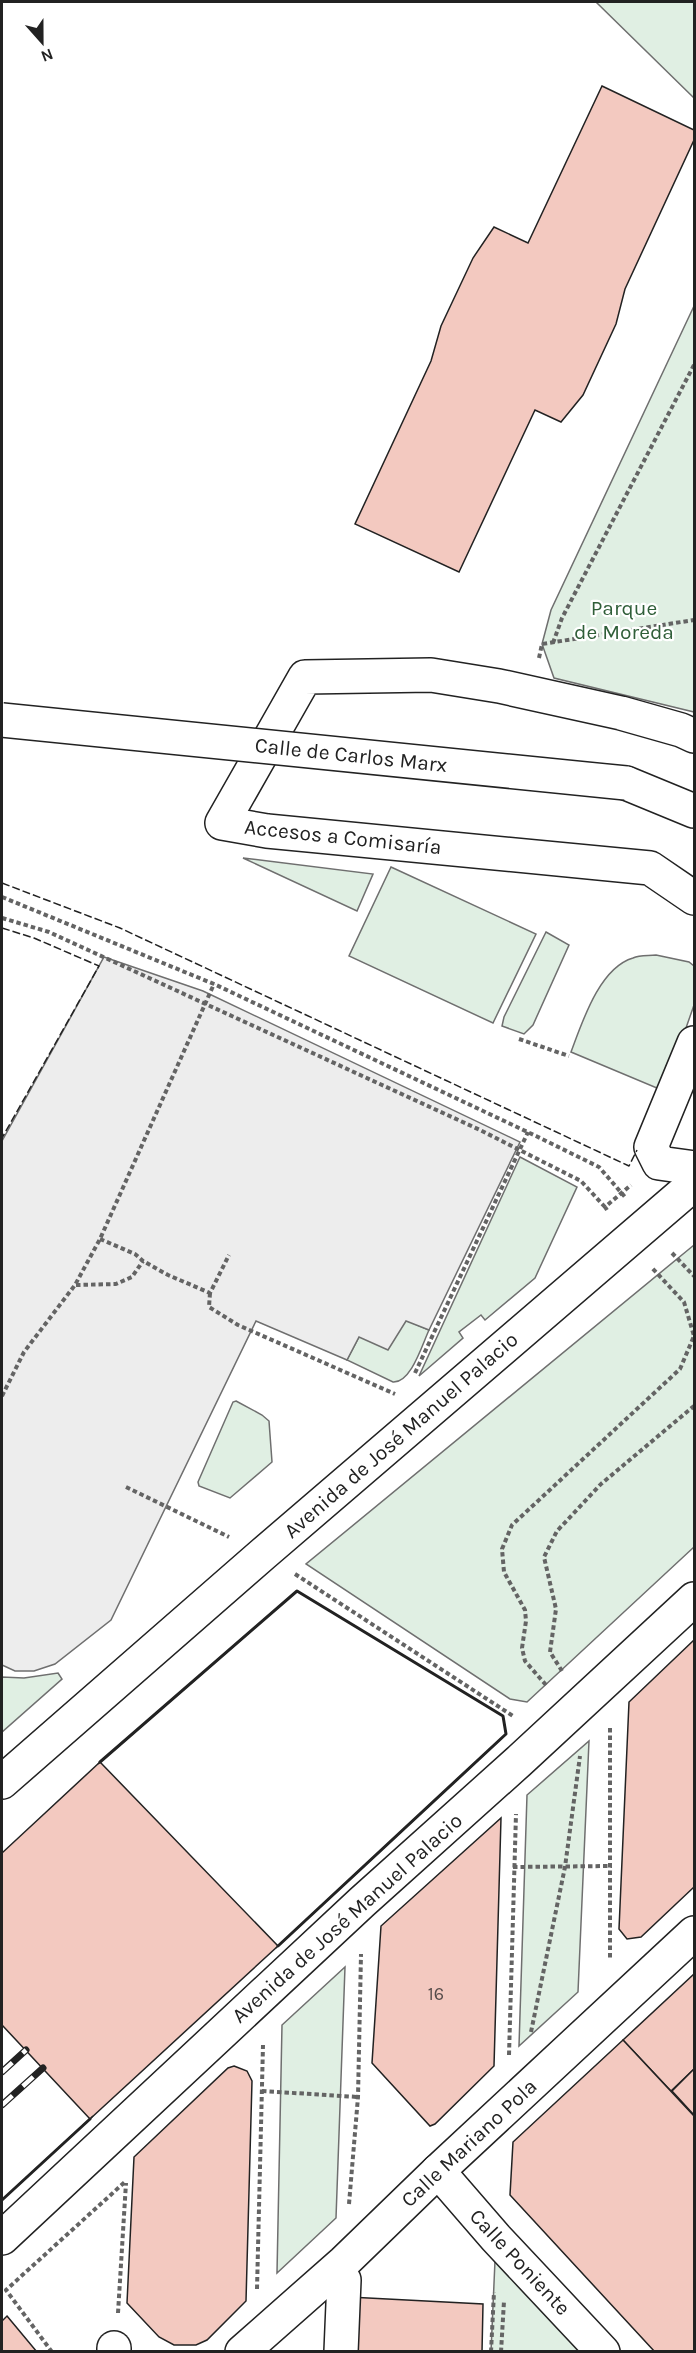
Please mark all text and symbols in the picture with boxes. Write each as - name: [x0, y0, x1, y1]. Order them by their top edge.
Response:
- north arrow: [12, 12, 72, 72]
- text: N: [38, 45, 56, 66]
- park label: Parque de Moreda: [574, 596, 674, 644]
- street label: Calle de Carlos Marx: [254, 733, 449, 777]
- street label: Accesos a Comisaría: [243, 815, 443, 859]
- street label: Avenida de José Manuel Palacio: [279, 1327, 523, 1543]
- street label: Avenida de José Manuel Palacio: [227, 1808, 467, 2028]
- house number: 16: [428, 1983, 444, 2005]
- street label: Calle Mariano Pola: [396, 2074, 542, 2212]
- street label: Calle Poniente: [465, 2204, 575, 2320]

